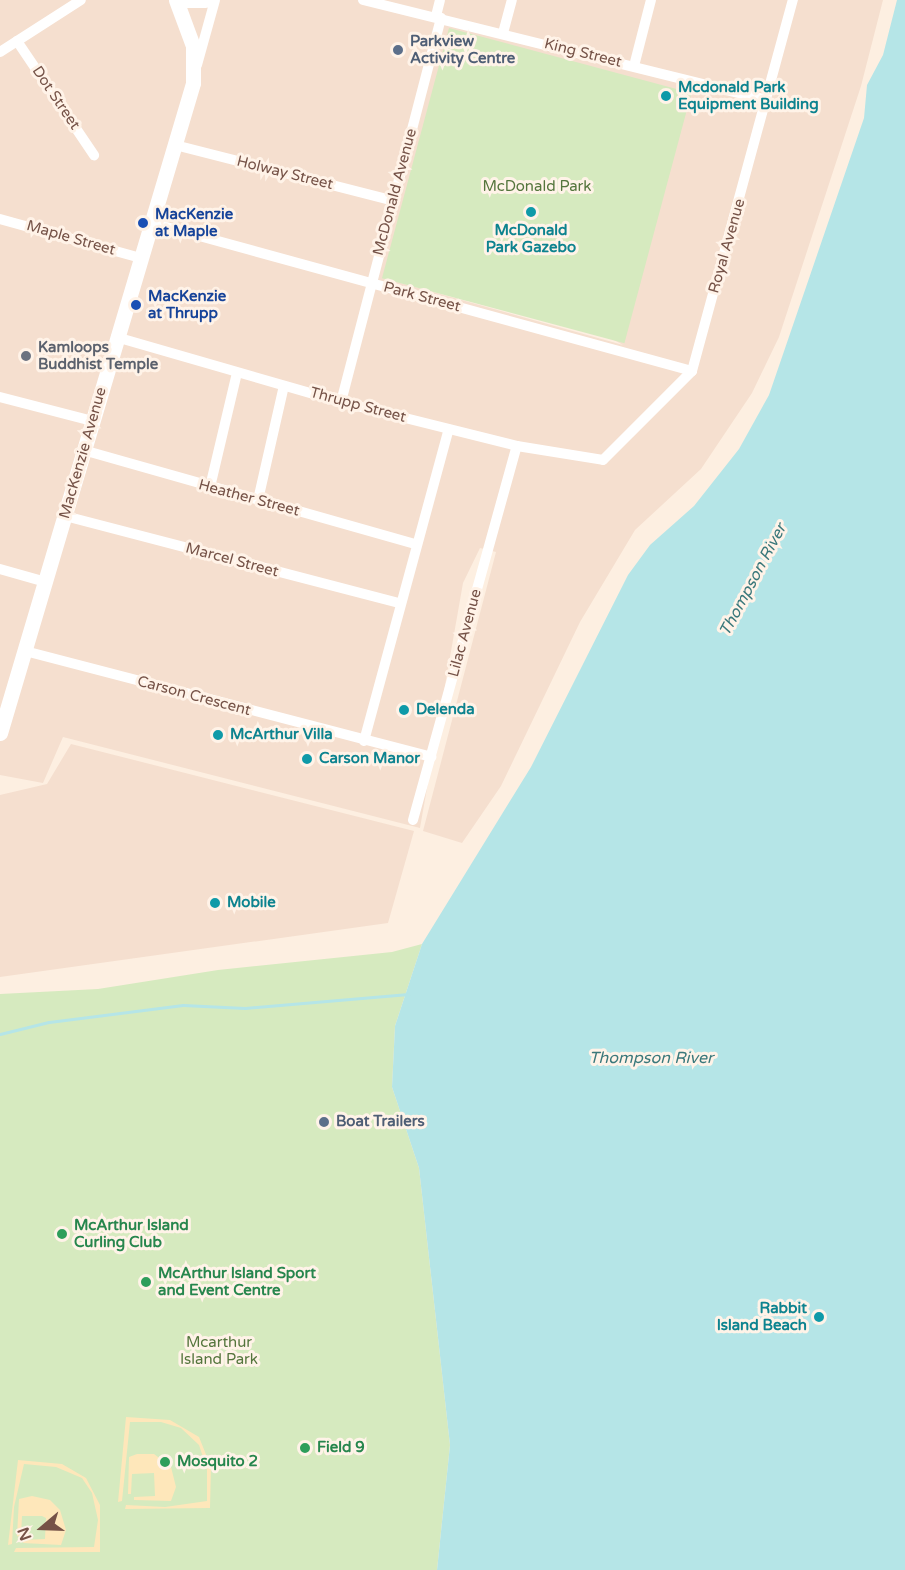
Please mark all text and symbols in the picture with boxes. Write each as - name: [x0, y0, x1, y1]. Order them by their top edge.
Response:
- place label: Parkview Activity Centre: [410, 32, 515, 67]
- street label: King Street: [542, 35, 624, 71]
- marker: Parkview Activity Centre: [391, 43, 405, 57]
- street label: Dot Street: [28, 63, 84, 133]
- place label: Mcdonald Park Equipment Building: [678, 78, 819, 113]
- marker: Mcdonald Park Equipment Building: [659, 89, 673, 103]
- street label: McDonald Avenue: [369, 127, 421, 257]
- street label: Holway Street: [235, 152, 335, 194]
- park label: McDonald Park: [482, 178, 592, 196]
- street label: Royal Avenue: [705, 197, 749, 295]
- place label: MacKenzie at Maple: [155, 205, 233, 240]
- marker: McDonald Park Gazebo: [524, 205, 538, 219]
- marker: MacKenzie at Maple: [136, 216, 150, 230]
- street label: Maple Street: [25, 217, 117, 259]
- place label: McDonald Park Gazebo: [486, 221, 576, 256]
- street label: Park Street: [382, 278, 462, 316]
- place label: MacKenzie at Thrupp: [148, 287, 226, 322]
- marker: MacKenzie at Thrupp: [129, 298, 143, 312]
- place label: Kamloops Buddhist Temple: [38, 338, 158, 373]
- marker: Kamloops Buddhist Temple: [19, 349, 33, 363]
- street label: Thrupp Street: [308, 384, 408, 426]
- street label: MacKenzie Avenue: [56, 385, 110, 521]
- street label: Heather Street: [197, 476, 301, 520]
- water label: Thompson River: [715, 521, 791, 639]
- street label: Marcel Street: [184, 539, 280, 581]
- street label: Lilac Avenue: [445, 587, 485, 679]
- street label: Carson Crescent: [135, 672, 253, 720]
- place label: Delenda: [416, 701, 475, 719]
- marker: Delenda: [397, 703, 411, 717]
- place label: McArthur Villa: [230, 726, 333, 744]
- marker: McArthur Villa: [211, 728, 225, 742]
- place label: Carson Manor: [319, 750, 420, 768]
- marker: Carson Manor: [300, 752, 314, 766]
- place label: Mobile: [227, 894, 276, 912]
- marker: Mobile: [208, 896, 222, 910]
- water label: Thompson River: [589, 1048, 713, 1068]
- place label: Boat Trailers: [336, 1113, 425, 1131]
- marker: Boat Trailers: [317, 1115, 331, 1129]
- place label: McArthur Island Curling Club: [74, 1216, 189, 1251]
- marker: McArthur Island Curling Club: [55, 1227, 69, 1241]
- place label: McArthur Island Sport and Event Centre: [158, 1264, 316, 1299]
- marker: McArthur Island Sport and Event Centre: [139, 1275, 153, 1289]
- place label: Rabbit Island Beach: [717, 1299, 807, 1334]
- marker: Rabbit Island Beach: [812, 1310, 826, 1324]
- park label: Mcarthur Island Park: [180, 1333, 258, 1368]
- place label: Field 9: [317, 1439, 365, 1457]
- marker: Field 9: [298, 1441, 312, 1455]
- place label: Mosquito 2: [177, 1453, 258, 1471]
- marker: Mosquito 2: [158, 1455, 172, 1469]
- north arrow: [12, 1498, 72, 1558]
- text: N: [13, 1525, 37, 1543]

